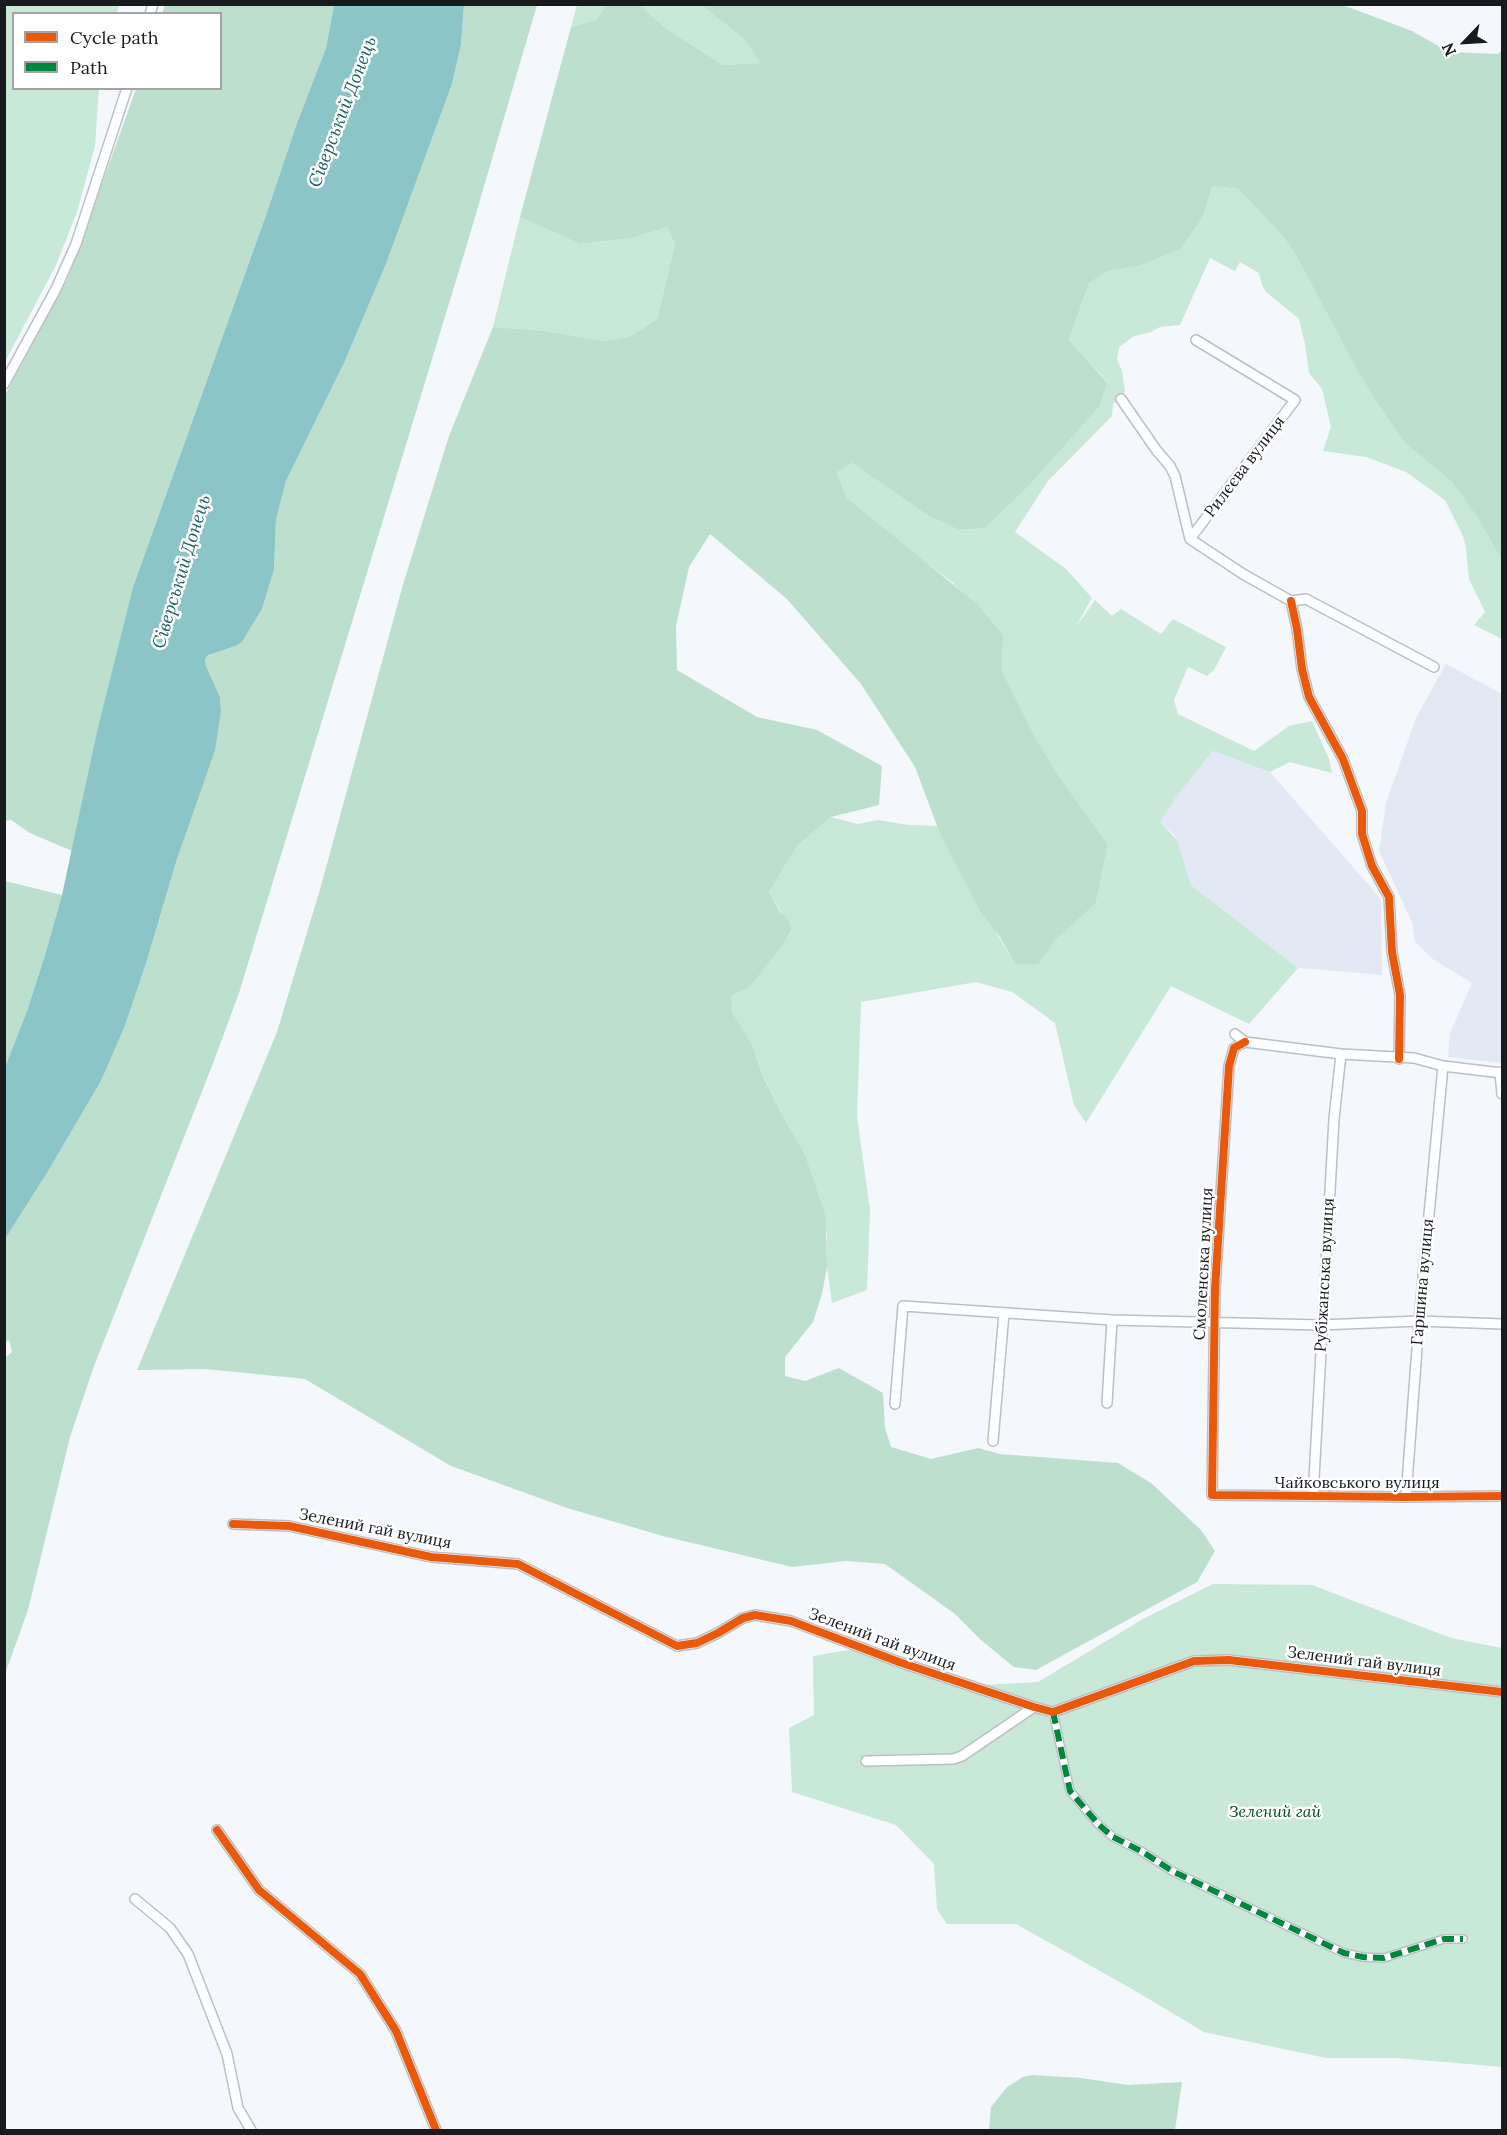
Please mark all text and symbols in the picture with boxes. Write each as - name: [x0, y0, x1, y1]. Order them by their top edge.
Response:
- legend: [12, 12, 222, 90]
- north arrow: [1435, 12, 1495, 72]
- text: Cycle path: [70, 26, 159, 49]
- water label: Сіверський Донець: [304, 34, 382, 190]
- text: N: [1437, 40, 1460, 59]
- text: Path: [70, 56, 108, 79]
- street label: Рилєєва вулиця: [1201, 413, 1289, 521]
- water label: Сіверський Донець: [148, 492, 216, 652]
- street label: Смоленська вулиця: [1190, 1187, 1218, 1341]
- street label: Рубіжанська вулиця: [1311, 1197, 1339, 1353]
- street label: Гаршина вулиця: [1408, 1218, 1438, 1346]
- street label: Чайковського вулиця: [1274, 1473, 1440, 1493]
- street label: Зелений гай вулиця: [297, 1505, 453, 1553]
- street label: Зелений гай вулиця: [806, 1604, 958, 1676]
- street label: Зелений гай вулиця: [1286, 1643, 1442, 1681]
- park label: Зелений гай: [1229, 1802, 1321, 1822]

